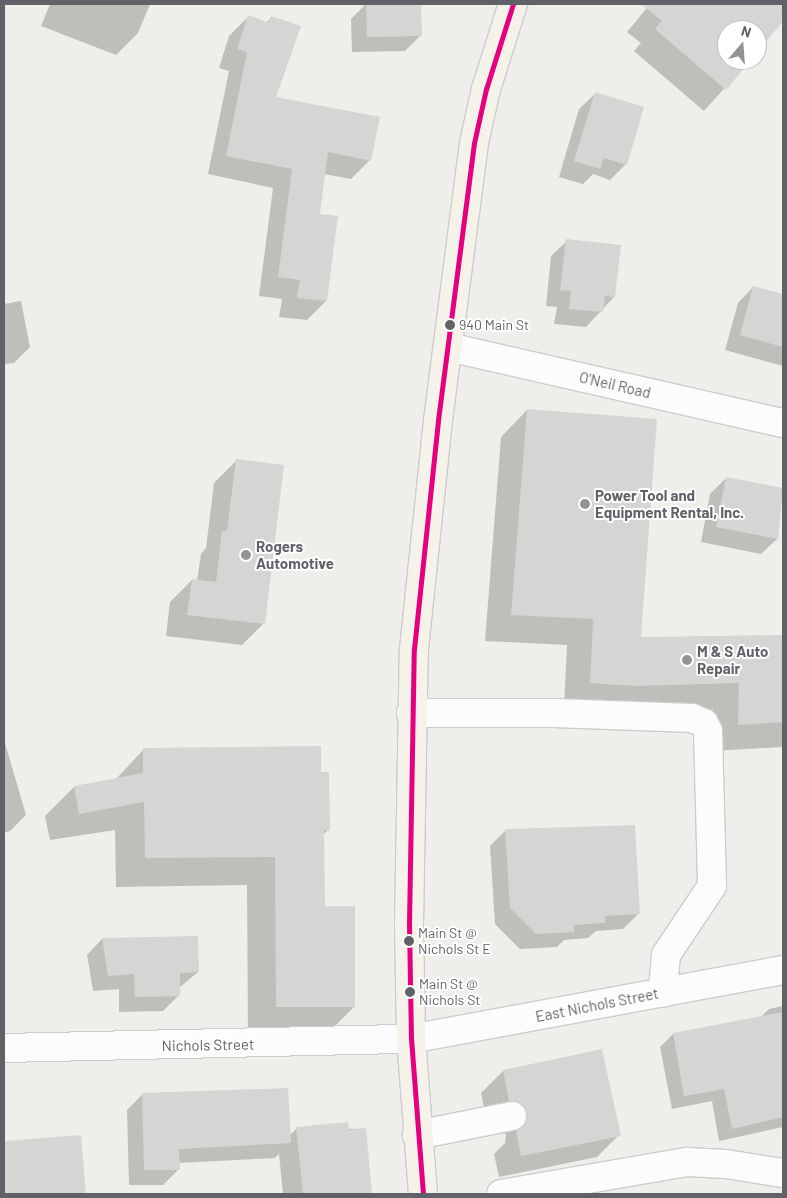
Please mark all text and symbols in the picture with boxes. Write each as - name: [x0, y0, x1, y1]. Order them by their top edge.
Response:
- north arrow: [717, 20, 767, 70]
- text: N: [739, 22, 754, 41]
- place label: 940 Main St: [459, 317, 529, 333]
- marker: 940 Main St: [445, 320, 455, 330]
- street label: O'Neil Road: [577, 368, 653, 402]
- place label: Power Tool and Equipment Rental, Inc.: [595, 486, 744, 521]
- marker: Power Tool and Equipment Rental, Inc.: [579, 498, 591, 510]
- place label: Rogers Automotive: [256, 537, 334, 572]
- marker: Rogers Automotive: [240, 549, 252, 561]
- place label: M & S Auto Repair: [697, 642, 768, 677]
- marker: M & S Auto Repair: [681, 654, 693, 666]
- place label: Main St @ Nichols St E: [418, 925, 491, 958]
- marker: Main St @ Nichols St E: [404, 936, 414, 946]
- place label: Main St @ Nichols St: [419, 976, 480, 1009]
- street label: East Nichols Street: [534, 984, 660, 1026]
- marker: Main St @ Nichols St: [405, 987, 415, 997]
- street label: Nichols Street: [162, 1035, 254, 1055]

